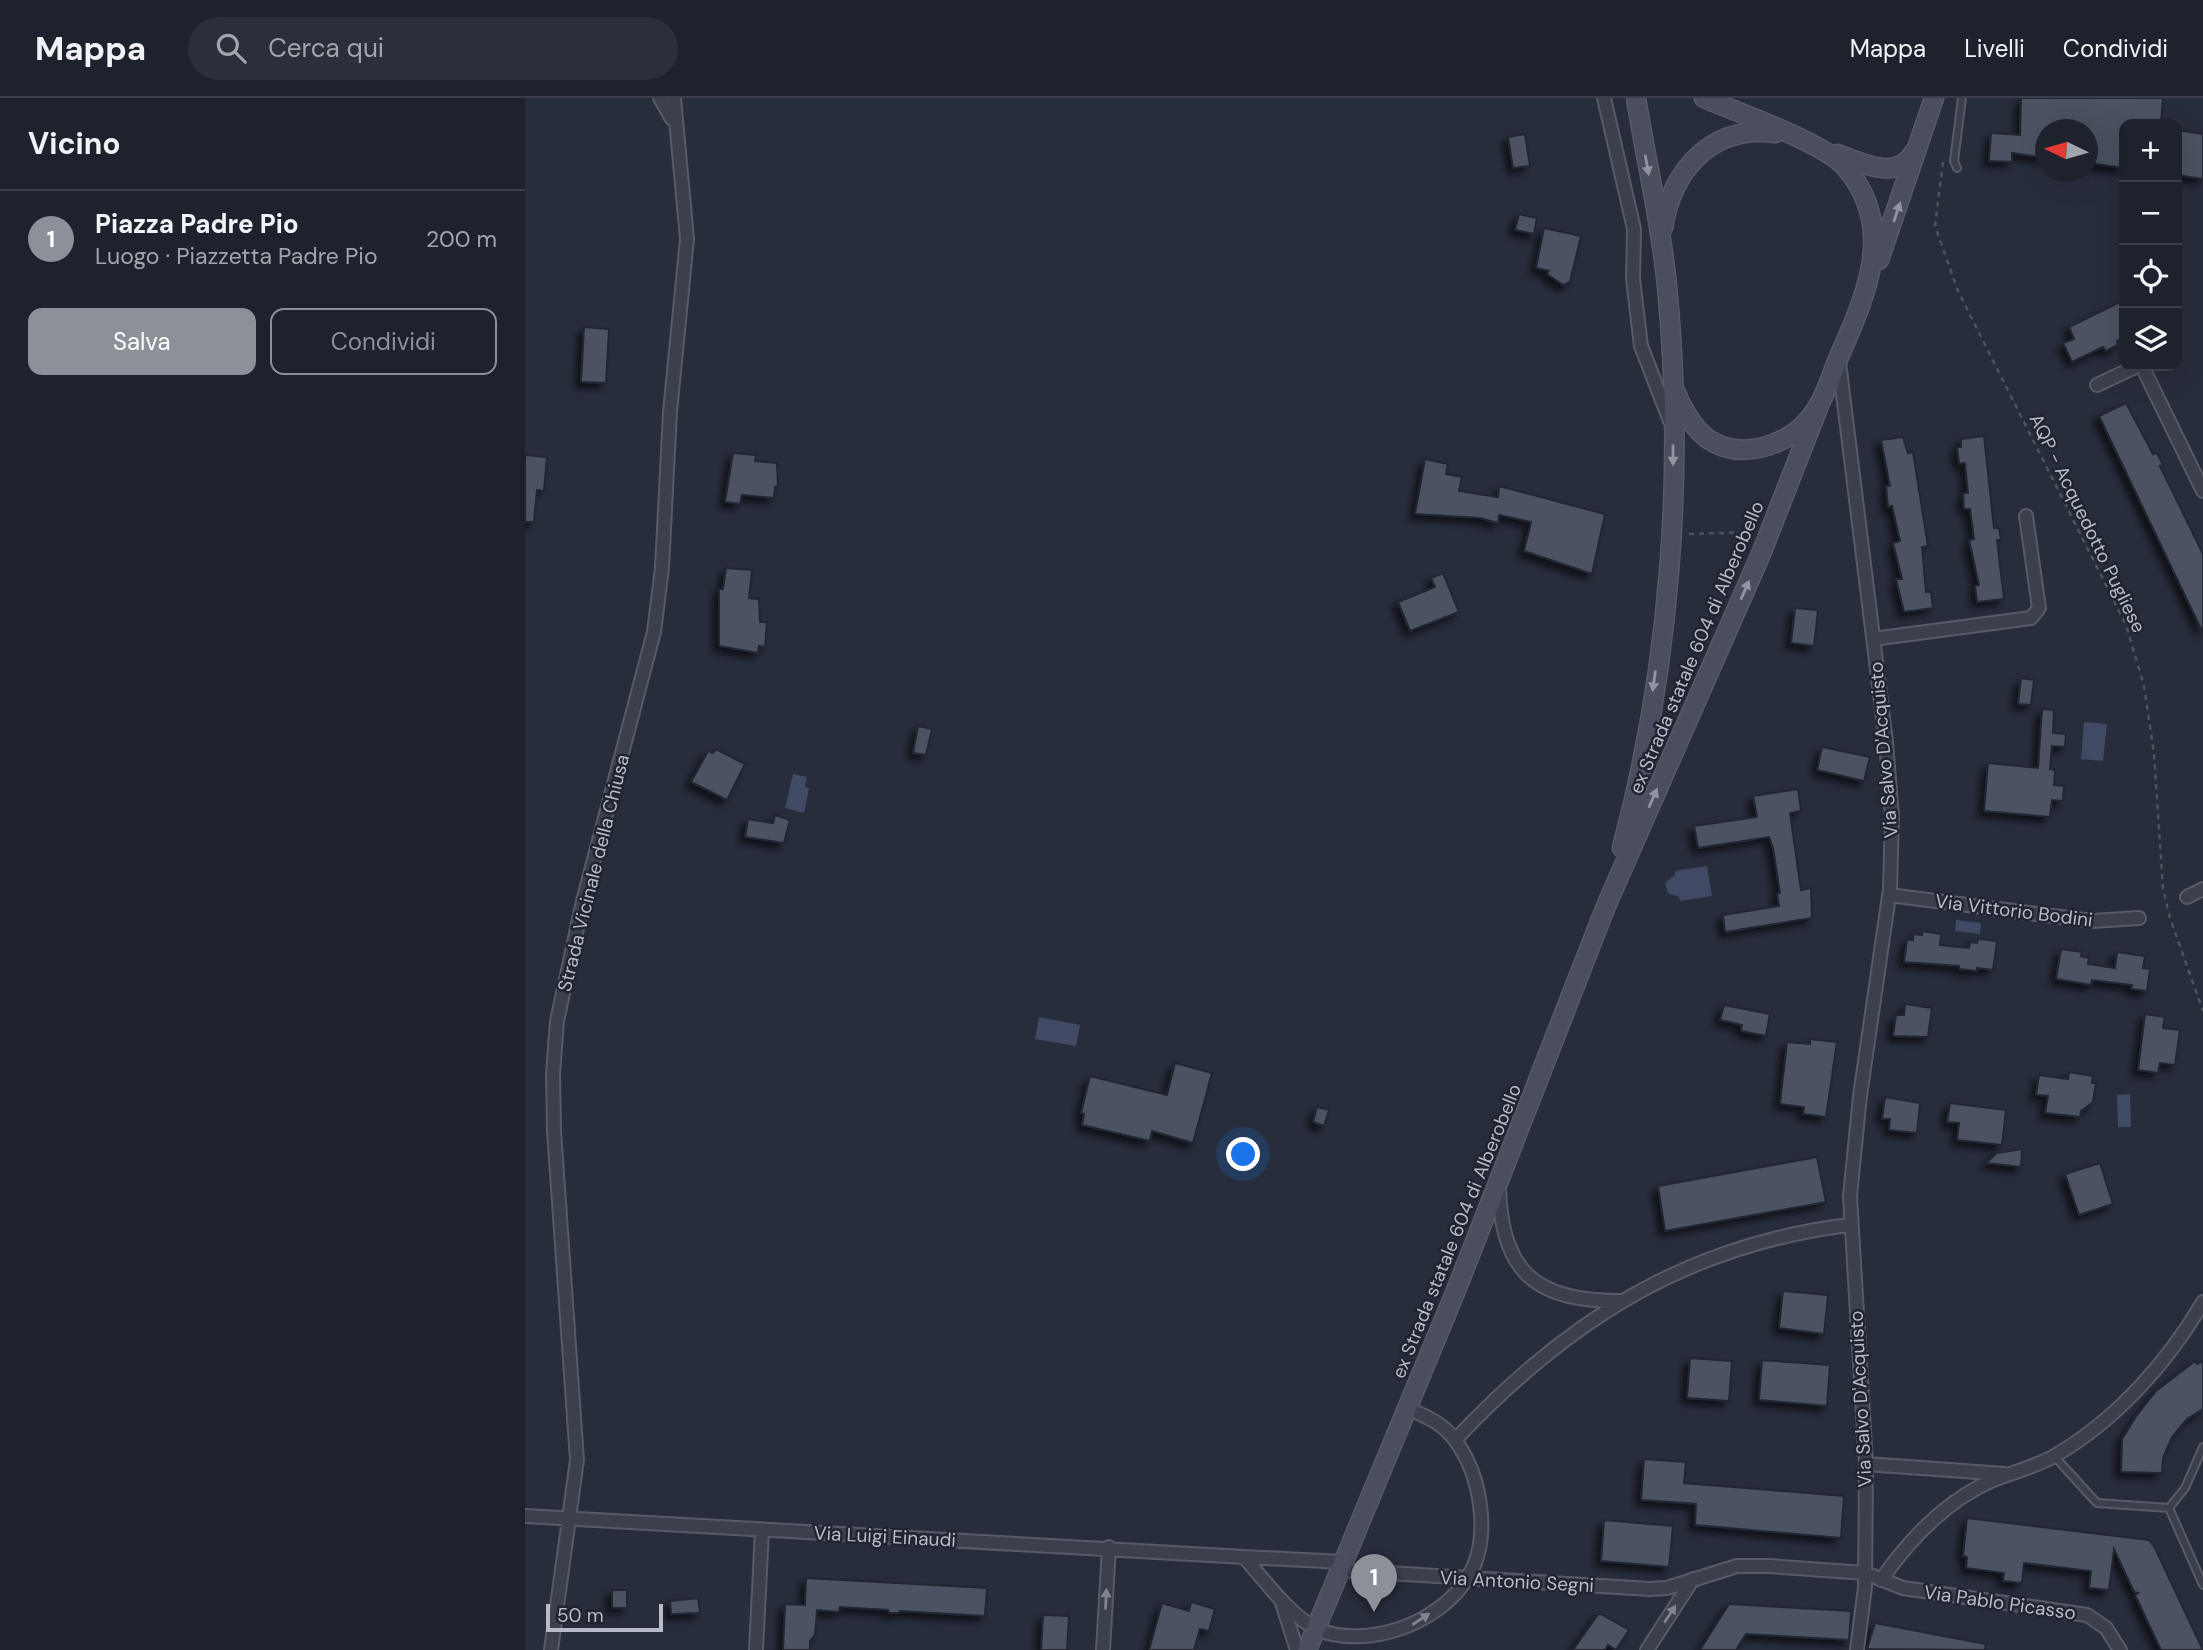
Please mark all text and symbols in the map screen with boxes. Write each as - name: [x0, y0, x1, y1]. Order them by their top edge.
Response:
- search box: [188, 17, 678, 80]
- text: Mappa: [35, 27, 146, 70]
- icon: search: [212, 29, 250, 67]
- text: Cerca qui: [268, 31, 384, 65]
- text: Mappa: [1850, 33, 1926, 64]
- text: Livelli: [1964, 33, 2025, 64]
- text: Condividi: [2063, 33, 2168, 64]
- north arrow: [2035, 119, 2098, 182]
- map controls: [2119, 119, 2182, 371]
- button: +: [2119, 119, 2182, 182]
- text: Vicino: [28, 124, 121, 163]
- one-way arrow: [1642, 154, 1653, 176]
- button: −: [2119, 182, 2182, 245]
- one-way arrow: [1892, 202, 1903, 223]
- text: Piazza Padre Pio: [95, 207, 299, 241]
- text: 1: [47, 224, 55, 254]
- text: 200 m: [426, 224, 497, 254]
- text: Luogo · Piazzetta Padre Pio: [95, 241, 378, 271]
- button: locate: [2119, 245, 2182, 308]
- button: Salva: [28, 308, 256, 375]
- button: Condividi: [270, 308, 497, 375]
- button: layers: [2119, 308, 2182, 371]
- street label: AQP - Acquedotto Pugliese: [2024, 410, 2152, 637]
- one-way arrow: [1667, 444, 1679, 466]
- street label: ex Strada statale 604 di Alberobello: [1623, 497, 1770, 797]
- one-way arrow: [1740, 580, 1751, 601]
- street label: Via Salvo D'Acquisto: [1863, 661, 1904, 839]
- one-way arrow: [1649, 670, 1660, 692]
- street label: Strada Vicinale della Chiusa: [552, 752, 635, 994]
- one-way arrow: [1648, 788, 1659, 809]
- street label: Via Vittorio Bodini: [1934, 888, 2094, 933]
- street label: ex Strada statale 604 di Alberobello: [1386, 1080, 1527, 1382]
- your location: [1226, 1137, 1260, 1171]
- street label: Via Salvo D'Acquisto: [1843, 1310, 1878, 1488]
- street label: Via Luigi Einaudi: [813, 1520, 957, 1553]
- pin: 1: [1351, 1554, 1397, 1612]
- street label: Via Antonio Segni: [1439, 1565, 1595, 1598]
- street label: Via Pablo Picasso: [1922, 1579, 2078, 1626]
- one-way arrow: [1100, 1587, 1111, 1609]
- scale bar: [546, 1601, 663, 1633]
- text: 50 m: [557, 1603, 604, 1628]
- one-way arrow: [1663, 1605, 1676, 1624]
- one-way arrow: [1411, 1613, 1431, 1626]

